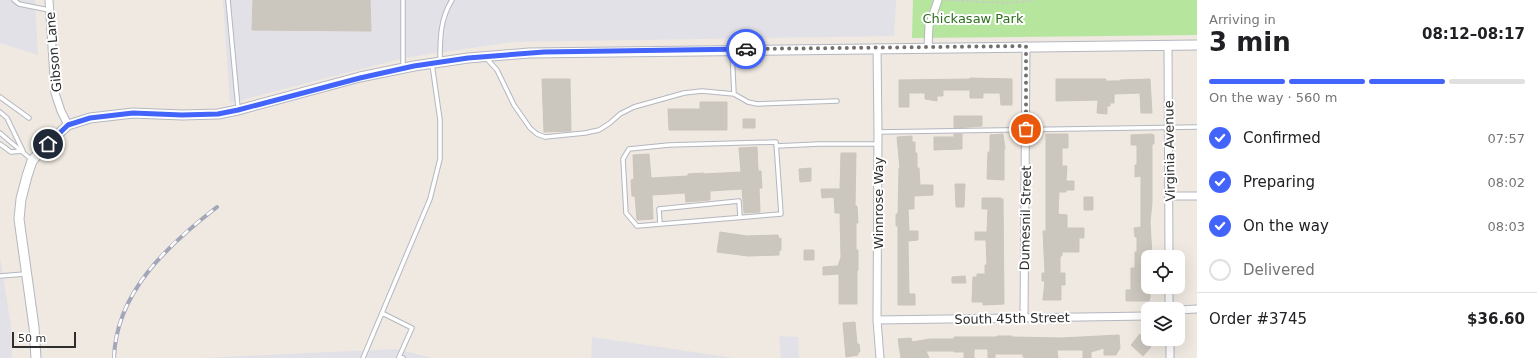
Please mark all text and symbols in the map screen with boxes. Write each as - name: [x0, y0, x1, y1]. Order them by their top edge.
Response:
- street label: Gibson Lane: [43, 11, 64, 93]
- park label: Chickasaw Park: [923, 11, 1024, 26]
- text: Arriving in: [1209, 12, 1276, 27]
- text: 08:12–08:17: [1422, 25, 1525, 43]
- text: 3 min: [1209, 27, 1291, 57]
- courier: [726, 29, 766, 69]
- icon: car: [735, 38, 757, 60]
- text: On the way · 560 m: [1209, 90, 1337, 105]
- street label: Virginia Avenue: [1161, 100, 1178, 202]
- pin: [1009, 112, 1043, 146]
- icon: bag: [1015, 118, 1037, 140]
- pin: [31, 127, 65, 161]
- icon: check: [1209, 127, 1231, 149]
- text: Confirmed: [1243, 129, 1321, 147]
- text: 07:57: [1488, 131, 1525, 146]
- icon: home: [37, 133, 59, 155]
- street label: Winnrose Way: [871, 157, 886, 249]
- street label: Dumesnil Street: [1017, 165, 1034, 271]
- icon: check: [1209, 171, 1231, 193]
- text: Preparing: [1243, 173, 1315, 191]
- text: 08:02: [1488, 175, 1525, 190]
- icon: check: [1209, 215, 1231, 237]
- text: On the way: [1243, 217, 1329, 235]
- text: 08:03: [1488, 219, 1525, 234]
- map controls: [1141, 250, 1185, 346]
- button: locate: [1141, 250, 1185, 294]
- text: Delivered: [1243, 261, 1315, 279]
- button: layers: [1141, 302, 1185, 346]
- street label: South 45th Street: [954, 310, 1070, 327]
- text: Order #3745: [1209, 310, 1307, 328]
- text: $36.60: [1467, 310, 1525, 328]
- scale bar: [12, 330, 76, 349]
- text: 50 m: [18, 332, 46, 345]

